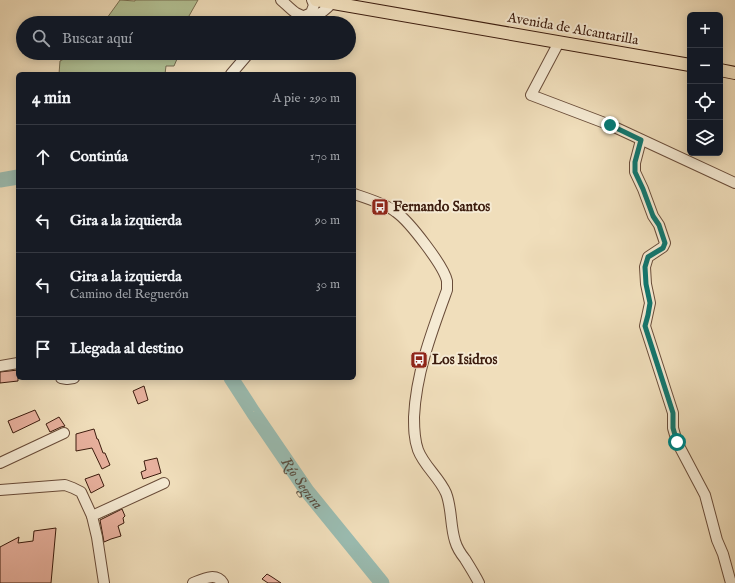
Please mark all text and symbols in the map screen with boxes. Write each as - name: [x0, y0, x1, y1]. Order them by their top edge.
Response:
- street label: Avenida de Alcantarilla: [505, 8, 641, 50]
- map controls: [687, 12, 723, 156]
- button: +: [687, 12, 723, 48]
- search box: [16, 16, 356, 60]
- icon: search: [30, 27, 52, 49]
- text: Buscar aquí: [62, 29, 132, 48]
- button: −: [687, 48, 723, 84]
- button: locate: [687, 84, 723, 120]
- text: 4 min: [32, 88, 71, 109]
- text: A pie · 290 m: [272, 90, 340, 107]
- route end: [601, 116, 619, 134]
- button: layers: [687, 120, 723, 156]
- icon: ahead: [32, 146, 54, 168]
- text: Continúa: [70, 147, 128, 166]
- text: 170 m: [310, 148, 340, 165]
- bus stop icon: Fernando Santos: [370, 197, 390, 217]
- place label: Fernando Santos: [393, 198, 490, 216]
- icon: left: [32, 210, 54, 232]
- text: Gira a la izquierda: [70, 211, 182, 230]
- text: 90 m: [315, 212, 340, 229]
- text: Gira a la izquierda: [70, 267, 182, 286]
- icon: left: [32, 274, 54, 296]
- text: 30 m: [316, 276, 340, 293]
- text: Camino del Reguerón: [70, 286, 189, 303]
- icon: arrive: [32, 338, 54, 360]
- text: Llegada al destino: [70, 339, 183, 358]
- bus stop icon: Los Isidros: [409, 350, 429, 370]
- place label: Los Isidros: [432, 351, 497, 369]
- route start: [668, 433, 686, 451]
- water label: Río Segura: [277, 453, 328, 513]

